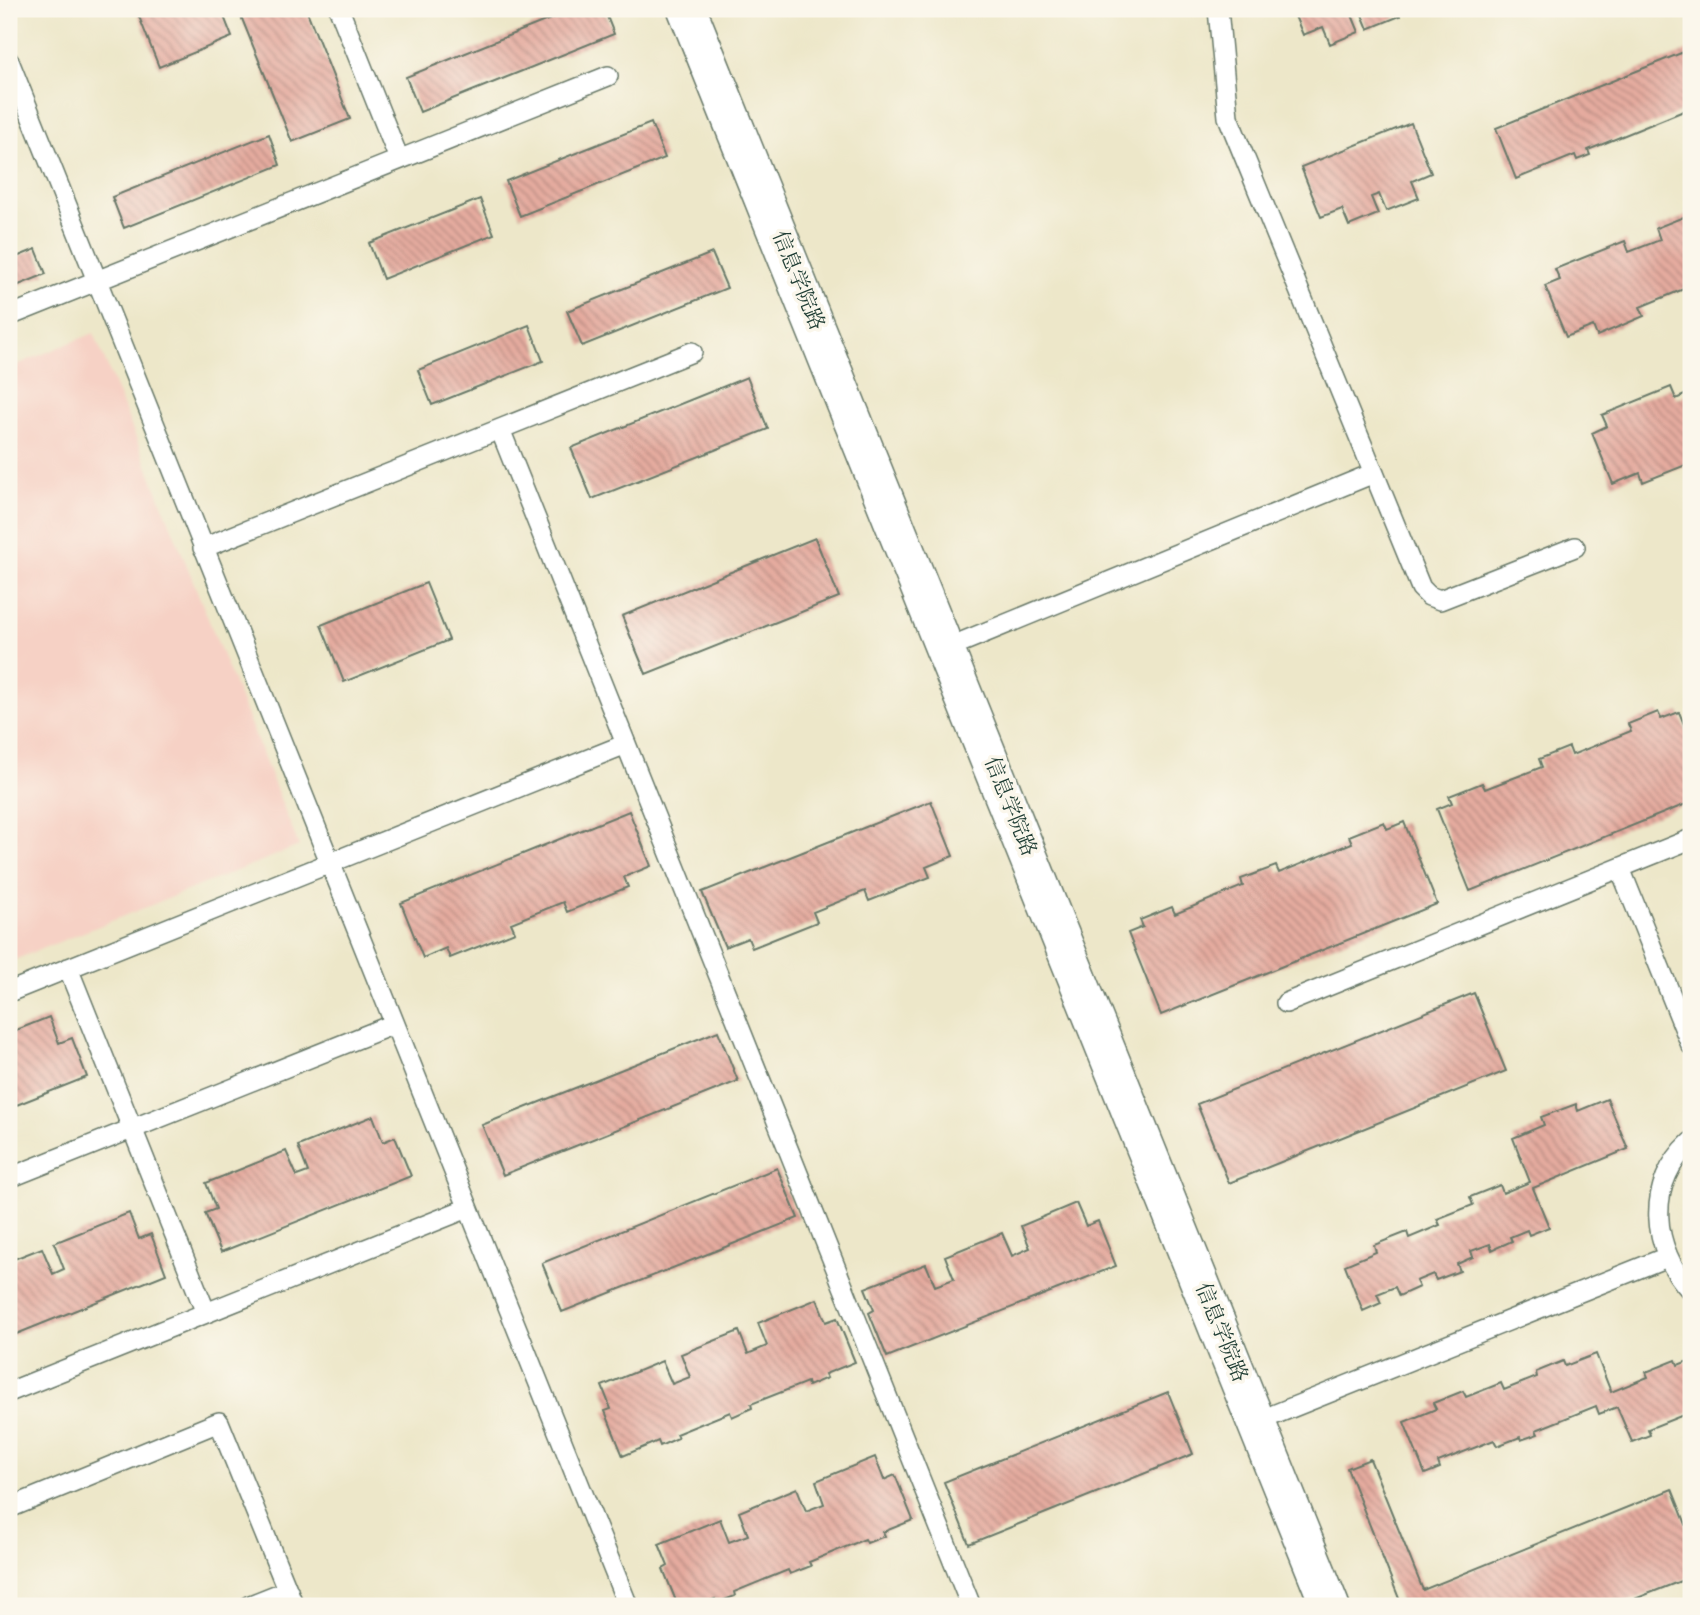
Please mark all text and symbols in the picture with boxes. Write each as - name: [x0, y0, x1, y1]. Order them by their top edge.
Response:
- street label: 信息学院路: [763, 227, 831, 335]
- street label: 信息学院路: [975, 753, 1043, 861]
- street label: 信息学院路: [1186, 1279, 1254, 1387]

